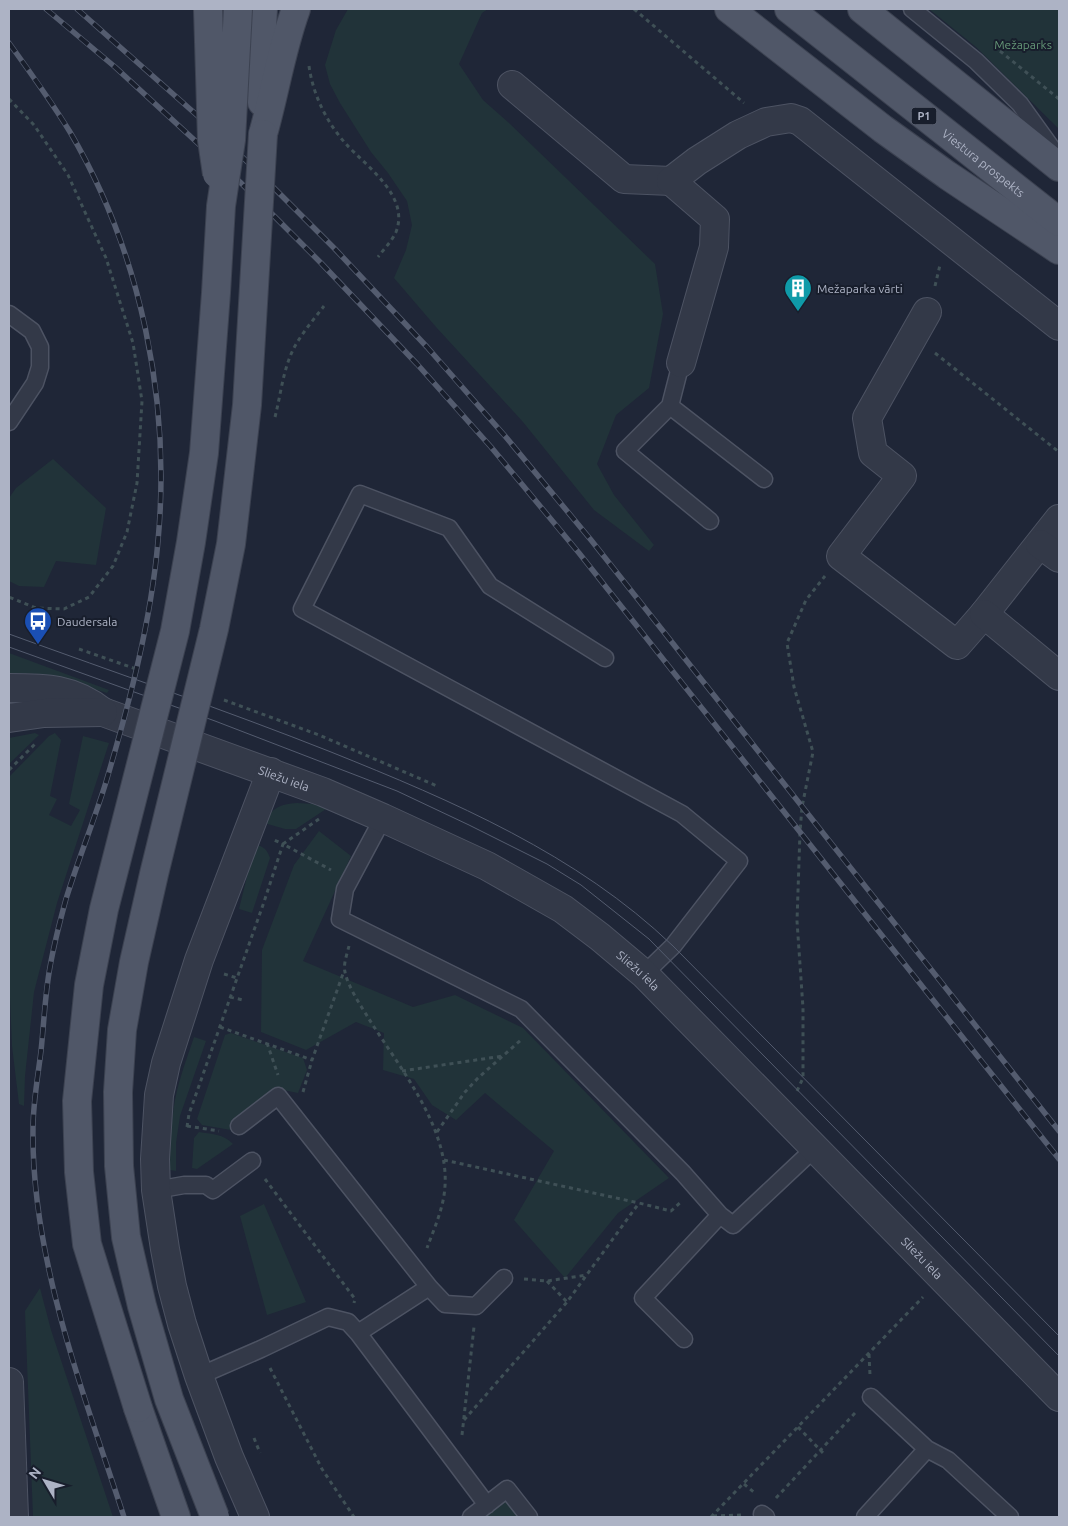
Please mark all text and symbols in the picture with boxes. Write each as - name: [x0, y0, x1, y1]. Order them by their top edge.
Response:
- park label: Mežaparks: [994, 38, 1052, 51]
- road number: P1: [912, 108, 936, 124]
- street label: Viestura prospekts: [940, 126, 1028, 199]
- building icon: Mežaparka vārti: [783, 273, 813, 312]
- place label: Mežaparka vārti: [817, 282, 903, 295]
- bus stop icon: Daudersala: [23, 606, 53, 645]
- place label: Daudersala: [57, 615, 117, 628]
- street label: Sliežu iela: [257, 763, 311, 793]
- street label: Sliežu iela: [615, 948, 663, 993]
- street label: Sliežu iela: [899, 1234, 946, 1281]
- north arrow: [20, 1456, 70, 1506]
- text: N: [25, 1464, 44, 1482]

